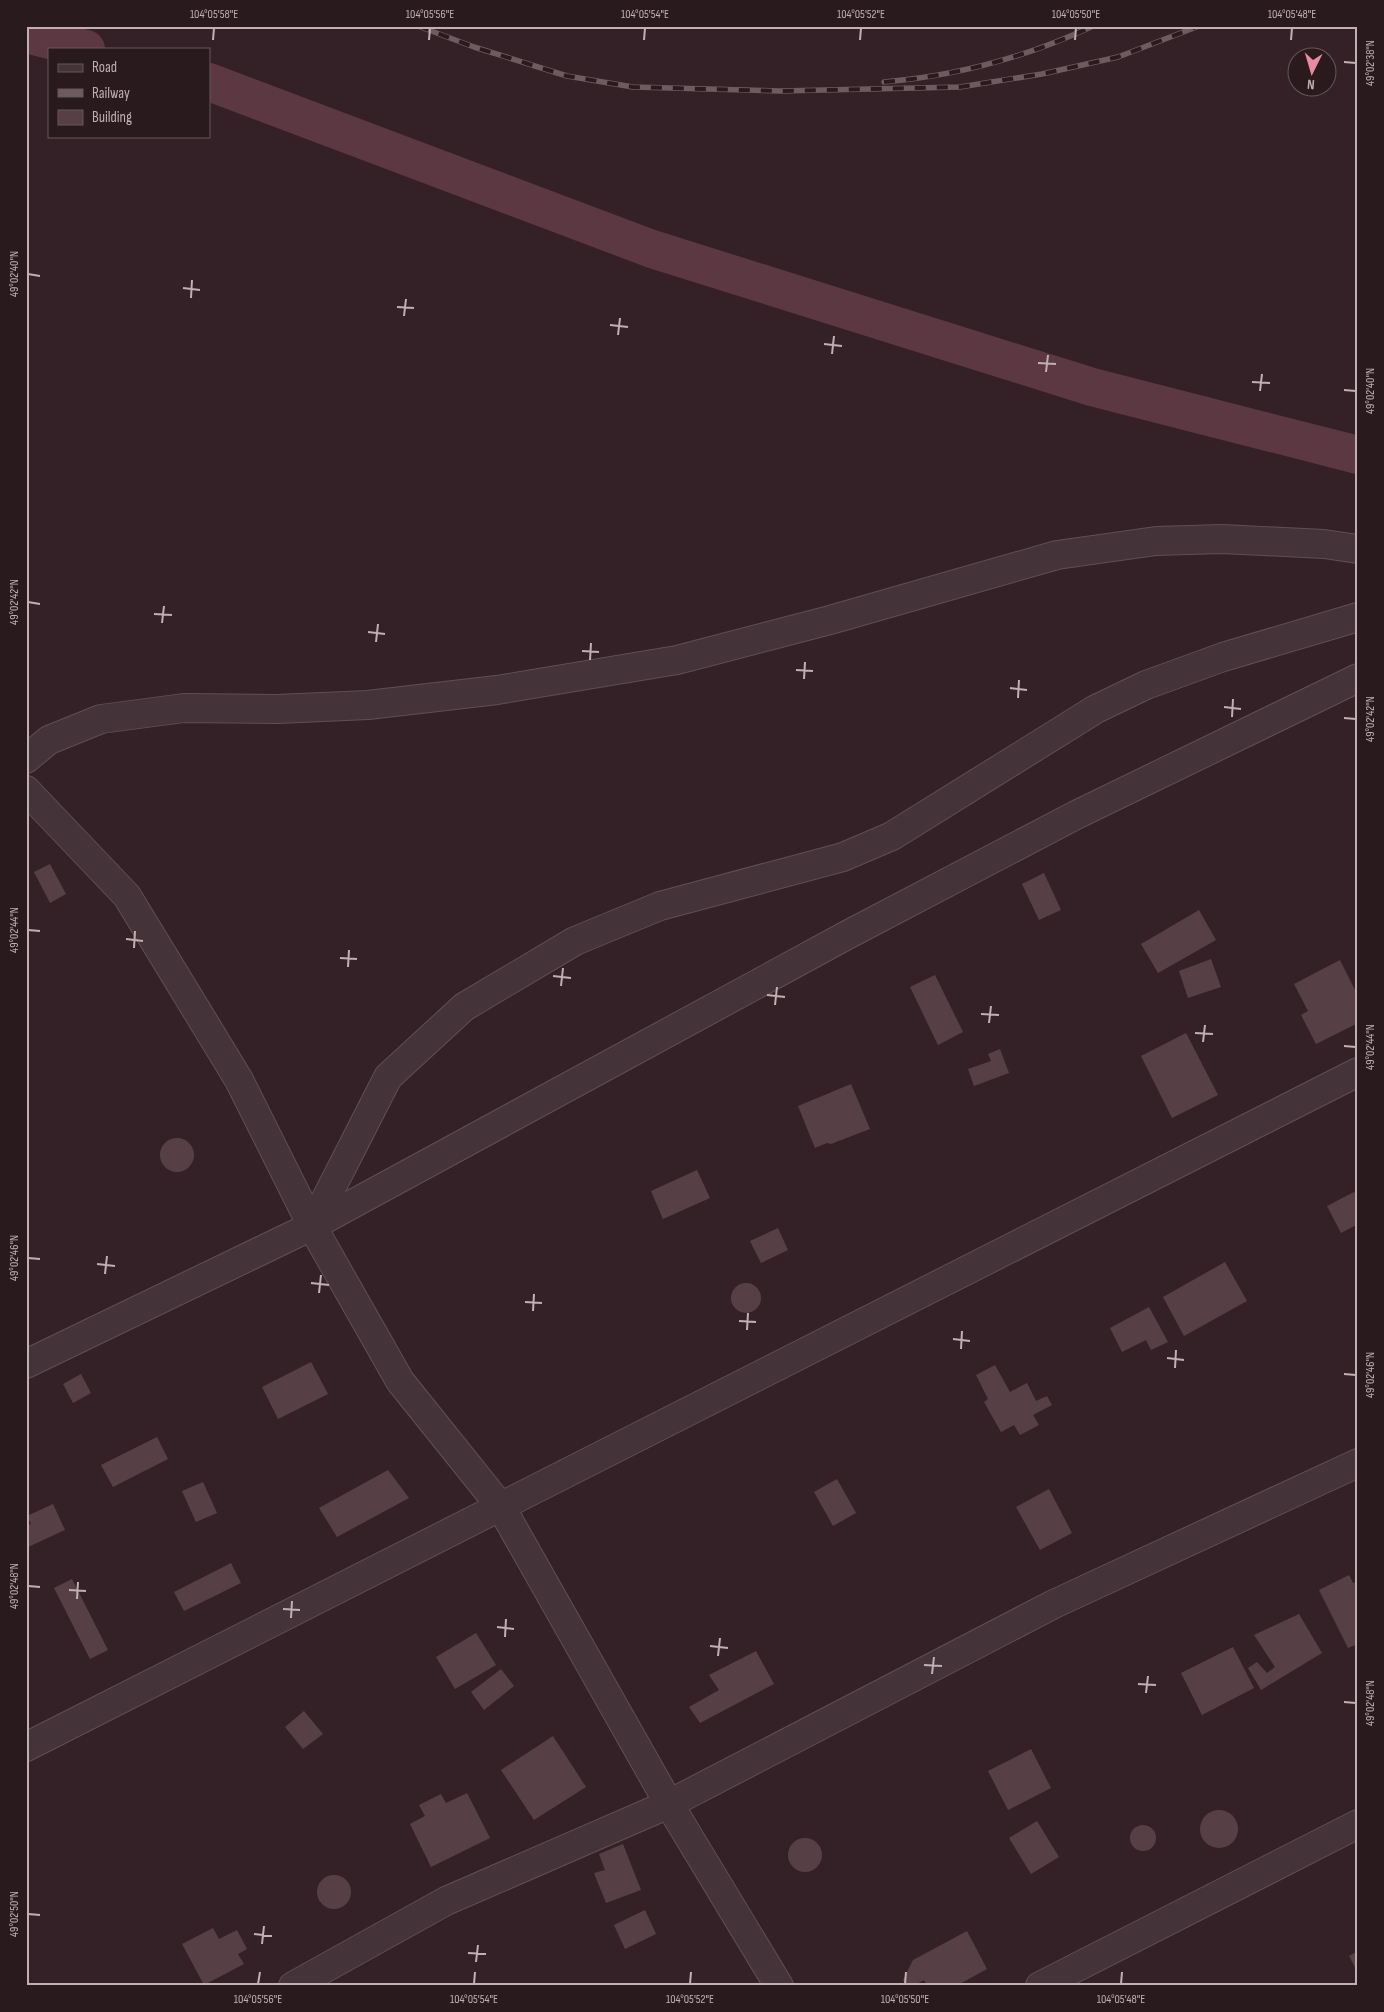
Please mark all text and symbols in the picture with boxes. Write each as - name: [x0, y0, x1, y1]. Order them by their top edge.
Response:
- text: 104°05'58"E: [190, 7, 238, 22]
- text: 104°05'56"E: [406, 7, 454, 22]
- text: 104°05'54"E: [621, 7, 669, 22]
- text: 104°05'52"E: [837, 7, 885, 22]
- text: 104°05'50"E: [1052, 7, 1100, 22]
- text: 104°05'48"E: [1268, 7, 1316, 22]
- text: 49°02'38"N: [1363, 40, 1378, 86]
- legend: [48, 48, 210, 138]
- north arrow: [1286, 48, 1336, 98]
- text: Road: [92, 58, 117, 77]
- text: N: [1306, 76, 1315, 93]
- text: Railway: [92, 84, 130, 103]
- text: Building: [92, 108, 132, 127]
- text: 49°02'40"N: [7, 251, 22, 297]
- text: 49°02'40"N: [1363, 368, 1378, 414]
- text: 49°02'42"N: [7, 579, 22, 625]
- text: 49°02'42"N: [1363, 696, 1378, 742]
- text: 49°02'44"N: [7, 907, 22, 953]
- text: 49°02'44"N: [1363, 1024, 1378, 1070]
- text: 49°02'46"N: [7, 1235, 22, 1281]
- text: 49°02'46"N: [1363, 1352, 1378, 1398]
- text: 49°02'48"N: [7, 1563, 22, 1609]
- text: 49°02'48"N: [1363, 1680, 1378, 1726]
- text: 49°02'50"N: [7, 1891, 22, 1937]
- text: 104°05'56"E: [234, 1992, 282, 2007]
- text: 104°05'54"E: [450, 1992, 498, 2007]
- text: 104°05'52"E: [666, 1992, 714, 2007]
- text: 104°05'50"E: [881, 1992, 929, 2007]
- text: 104°05'48"E: [1097, 1992, 1145, 2007]

